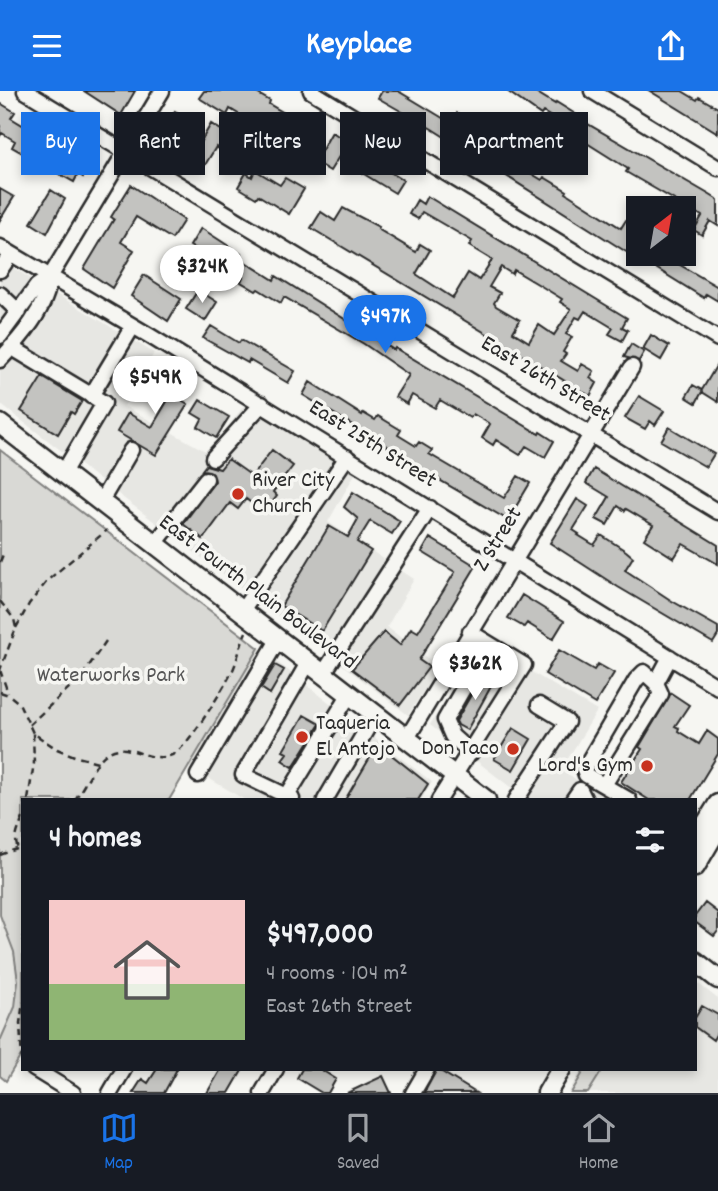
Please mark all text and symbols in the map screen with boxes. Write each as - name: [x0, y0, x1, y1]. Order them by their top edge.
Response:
- text: Keyplace: [306, 23, 412, 69]
- icon: menu: [28, 27, 66, 65]
- icon: share: [652, 27, 690, 65]
- chip: Buy: [21, 112, 100, 175]
- chip: Rent: [114, 112, 205, 175]
- chip: Filters: [219, 112, 326, 175]
- chip: New: [340, 112, 426, 175]
- chip: Apartment: [440, 112, 588, 175]
- north arrow: [626, 196, 696, 266]
- map controls: [626, 196, 696, 266]
- pin: $324K: [153, 245, 251, 305]
- text: $324K: [176, 251, 228, 284]
- pin: $497K: [336, 295, 434, 355]
- text: $497K: [359, 301, 411, 334]
- street label: East 26th Street: [474, 328, 616, 432]
- pin: $549K: [106, 357, 204, 416]
- text: $549K: [128, 362, 182, 395]
- street label: East 25th Street: [302, 392, 442, 498]
- place label: River City Church: [252, 465, 335, 524]
- marker: River City Church: [230, 486, 246, 502]
- street label: Z Street: [466, 501, 532, 579]
- street label: East Fourth Plain Boulevard: [151, 507, 363, 679]
- pin: $362K: [426, 643, 524, 702]
- text: $362K: [448, 648, 502, 681]
- park label: Waterworks Park: [37, 660, 185, 693]
- place label: Taqueria El Antojo: [316, 708, 395, 767]
- marker: Taqueria El Antojo: [294, 729, 310, 745]
- place label: Don Taco: [422, 733, 499, 766]
- marker: Don Taco: [505, 741, 521, 757]
- place label: Lord's Gym: [538, 750, 633, 783]
- marker: Lord's Gym: [639, 758, 655, 774]
- text: 4 homes: [49, 819, 142, 862]
- icon: filters: [631, 821, 669, 859]
- text: $497,000: [266, 915, 374, 958]
- icon: home: [105, 928, 189, 1012]
- text: 4 rooms · 104 m²: [266, 958, 408, 991]
- text: East 26th Street: [266, 991, 412, 1024]
- tab: Map: [100, 1109, 138, 1178]
- tab: Saved: [337, 1109, 379, 1178]
- tab: Home: [579, 1109, 618, 1178]

